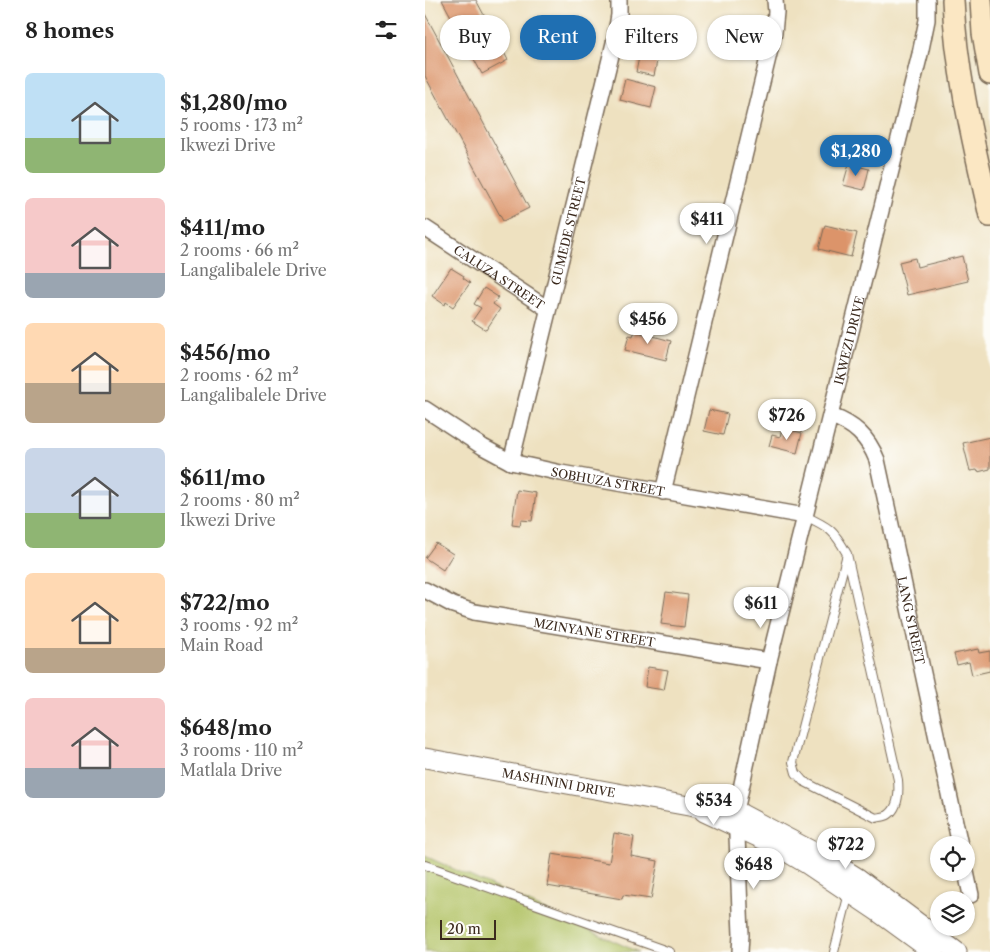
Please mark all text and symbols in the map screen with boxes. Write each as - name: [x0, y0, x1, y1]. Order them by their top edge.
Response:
- chip: Buy: [440, 15, 510, 60]
- chip: Rent: [520, 15, 596, 60]
- chip: Filters: [606, 15, 697, 60]
- chip: New: [707, 15, 782, 60]
- icon: filters: [372, 16, 400, 44]
- text: 8 homes: [25, 18, 114, 43]
- text: $1,280/mo: [180, 90, 287, 115]
- icon: home: [65, 93, 125, 153]
- text: 5 rooms · 173 m²: [180, 115, 303, 135]
- pin: $1,280: [815, 134, 897, 177]
- text: Ikwezi Drive: [180, 135, 276, 155]
- text: $1,280: [831, 141, 881, 161]
- street label: GUMEDE STREET: [547, 175, 588, 287]
- pin: $411: [677, 202, 737, 245]
- text: $411: [691, 209, 723, 229]
- text: $411/mo: [180, 215, 265, 240]
- icon: home: [65, 218, 125, 278]
- text: 2 rooms · 66 m²: [180, 240, 299, 260]
- street label: CALUZA STREET: [451, 242, 548, 312]
- text: Langalibalele Drive: [180, 260, 327, 280]
- street label: IKWEZI DRIVE: [830, 295, 867, 386]
- pin: $456: [618, 302, 678, 345]
- text: $456: [630, 309, 666, 329]
- text: $456/mo: [180, 340, 270, 365]
- icon: home: [65, 343, 125, 403]
- text: 2 rooms · 62 m²: [180, 365, 299, 385]
- text: Langalibalele Drive: [180, 385, 327, 405]
- pin: $726: [757, 398, 817, 441]
- text: $726: [769, 405, 805, 425]
- street label: SOBHUZA STREET: [550, 464, 666, 499]
- text: $611/mo: [180, 465, 265, 490]
- icon: home: [65, 468, 125, 528]
- text: 2 rooms · 80 m²: [180, 490, 300, 510]
- text: Ikwezi Drive: [180, 510, 276, 530]
- street label: LANG STREET: [895, 575, 928, 666]
- pin: $611: [731, 586, 791, 629]
- text: $722/mo: [180, 590, 270, 615]
- icon: home: [65, 593, 125, 653]
- text: $611: [745, 593, 777, 613]
- text: 3 rooms · 92 m²: [180, 615, 298, 635]
- street label: MZINYANE STREET: [532, 615, 656, 649]
- text: Main Road: [180, 635, 263, 655]
- text: $648/mo: [180, 715, 272, 740]
- icon: home: [65, 718, 125, 778]
- text: 3 rooms · 110 m²: [180, 740, 303, 760]
- text: Matlala Drive: [180, 760, 282, 780]
- street label: MASHININI DRIVE: [501, 765, 617, 800]
- pin: $534: [684, 784, 744, 826]
- text: $534: [696, 790, 732, 810]
- pin: $722: [816, 828, 876, 870]
- text: $722: [828, 834, 864, 854]
- map controls: [930, 836, 975, 936]
- button: locate: [930, 836, 975, 881]
- pin: $648: [724, 848, 784, 890]
- text: $648: [735, 854, 773, 874]
- button: layers: [930, 891, 975, 936]
- scale bar: [440, 917, 496, 940]
- text: 20 m: [447, 920, 481, 938]

